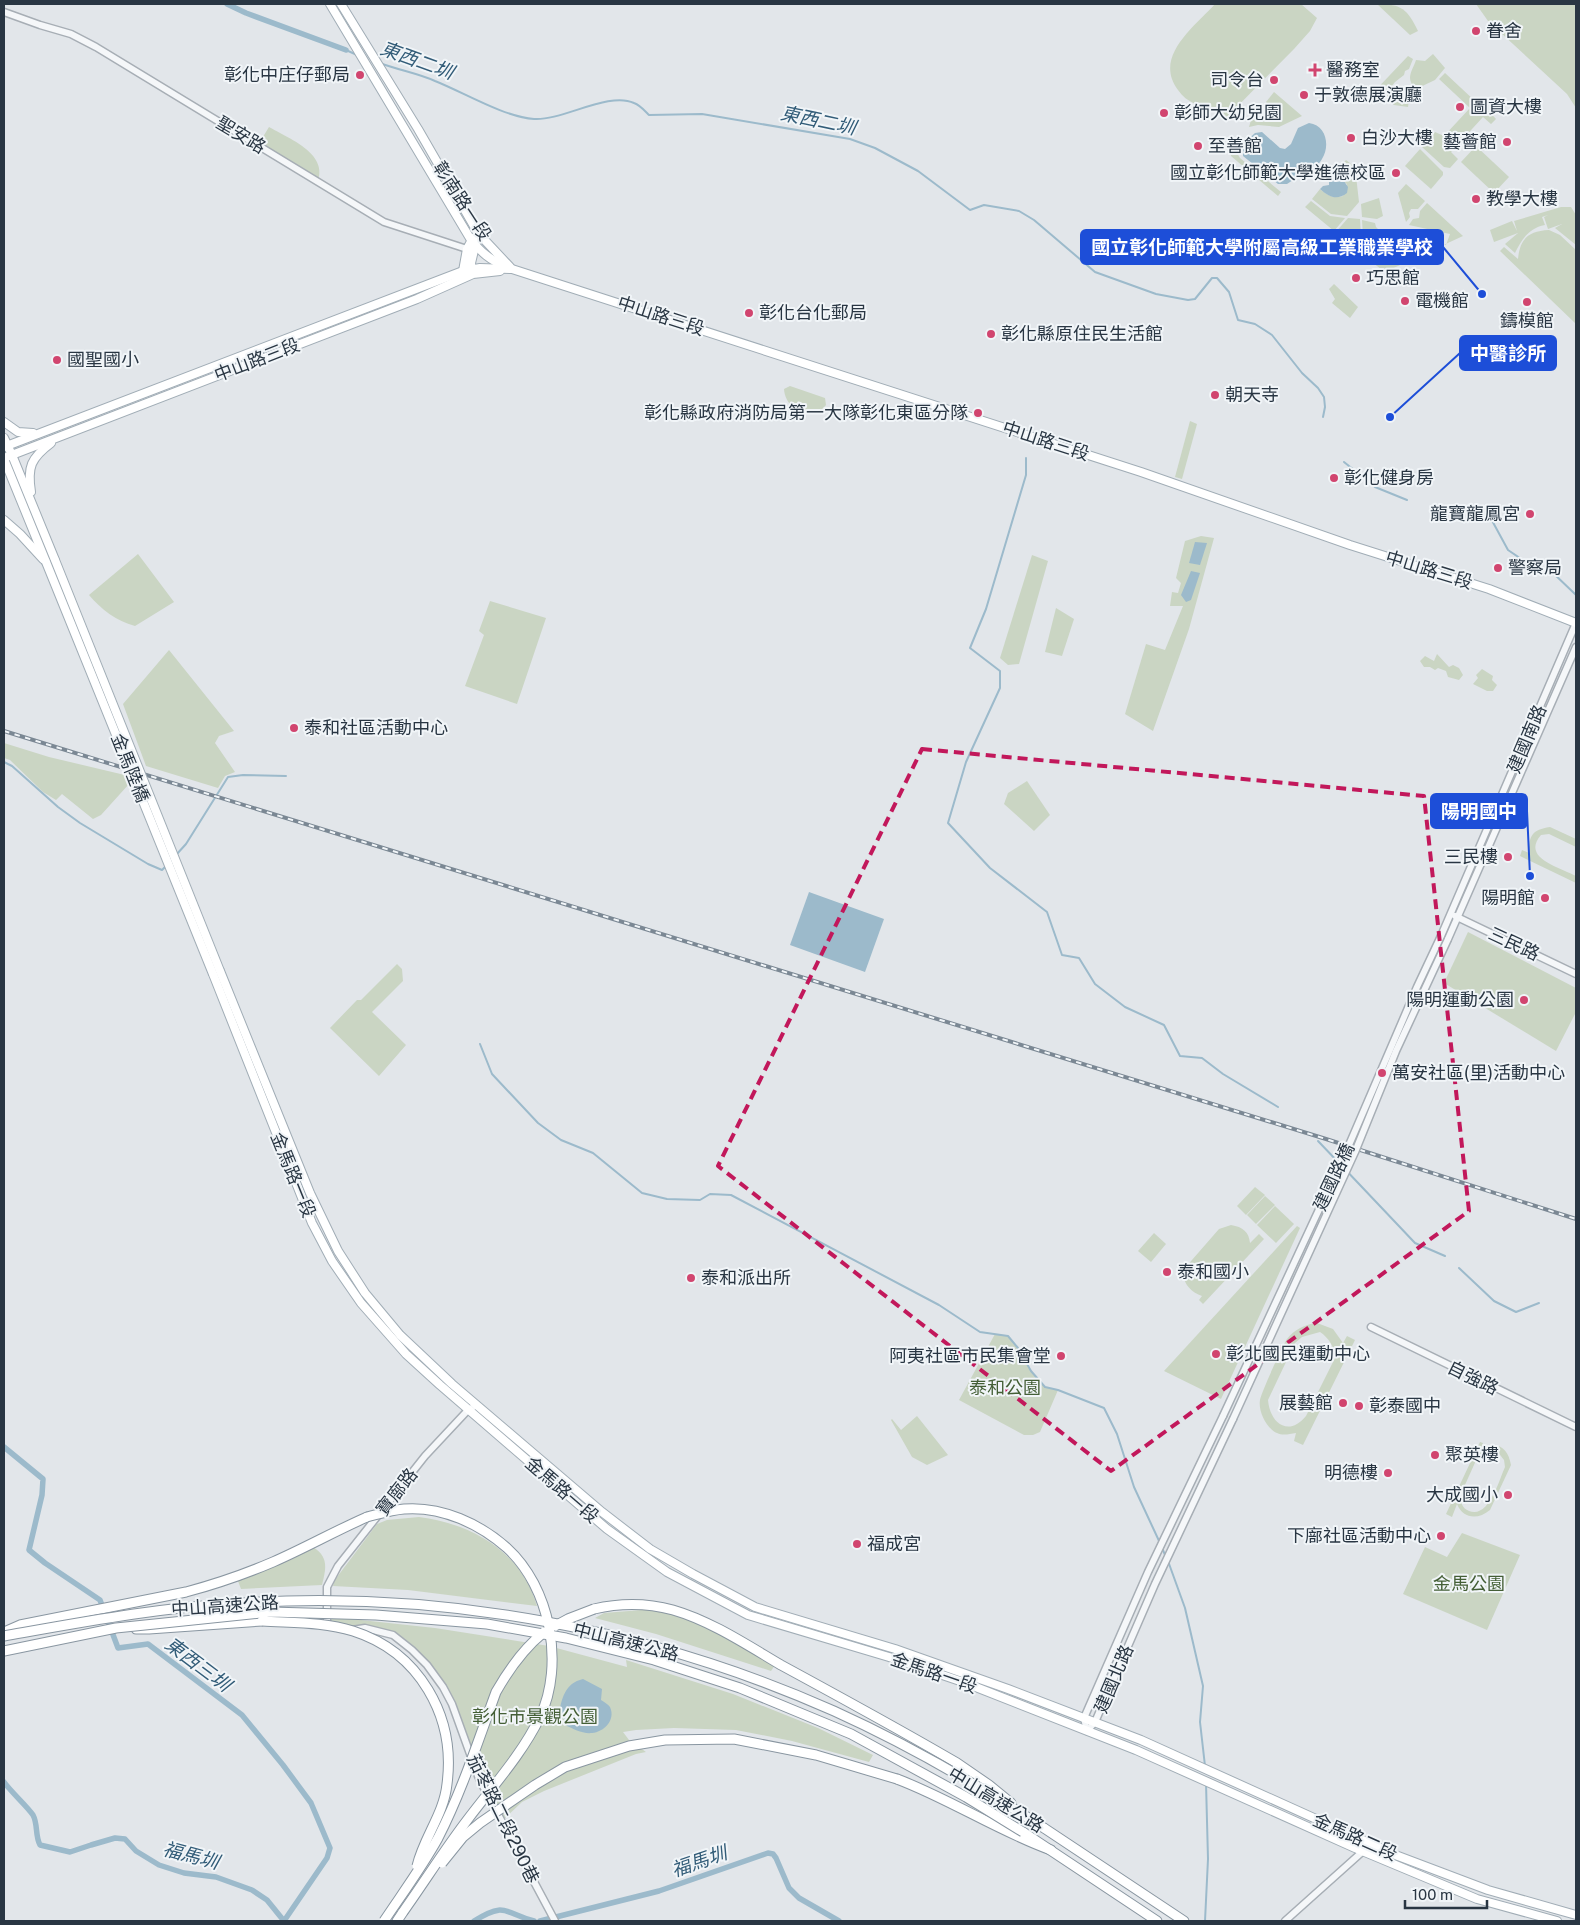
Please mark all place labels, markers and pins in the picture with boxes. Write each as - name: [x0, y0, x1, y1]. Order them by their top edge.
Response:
- place label: 眷舍: [1486, 20, 1522, 41]
- marker: 眷舍: [1470, 25, 1482, 37]
- place label: 醫務室: [1326, 59, 1380, 80]
- marker: 醫務室: [1308, 63, 1322, 77]
- place label: 彰化中庄仔郵局: [224, 64, 350, 85]
- marker: 彰化中庄仔郵局: [354, 69, 366, 81]
- place label: 司令台: [1210, 69, 1264, 90]
- marker: 司令台: [1268, 74, 1280, 86]
- place label: 于敦德展演廳: [1314, 84, 1422, 105]
- marker: 于敦德展演廳: [1298, 89, 1310, 101]
- place label: 圖資大樓: [1470, 96, 1542, 117]
- marker: 圖資大樓: [1454, 101, 1466, 113]
- place label: 彰師大幼兒園: [1174, 102, 1282, 123]
- marker: 彰師大幼兒園: [1158, 107, 1170, 119]
- place label: 白沙大樓: [1361, 127, 1433, 148]
- place label: 藝薈館: [1443, 131, 1497, 152]
- marker: 白沙大樓: [1345, 132, 1357, 144]
- place label: 至善館: [1208, 135, 1262, 156]
- marker: 藝薈館: [1501, 136, 1513, 148]
- marker: 至善館: [1192, 140, 1204, 152]
- place label: 國立彰化師範大學進德校區: [1170, 162, 1386, 183]
- marker: 國立彰化師範大學進德校區: [1390, 167, 1402, 179]
- place label: 教學大樓: [1486, 188, 1558, 209]
- marker: 教學大樓: [1470, 193, 1482, 205]
- callout: 國立彰化師範大學附屬高級工業職業學校: [1081, 230, 1443, 264]
- place label: 巧思館: [1366, 267, 1420, 288]
- marker: 巧思館: [1350, 272, 1362, 284]
- place label: 電機館: [1415, 290, 1469, 311]
- marker: 電機館: [1399, 295, 1411, 307]
- marker: 鑄模館: [1521, 296, 1533, 308]
- place label: 彰化台化郵局: [759, 302, 867, 323]
- marker: 彰化台化郵局: [743, 307, 755, 319]
- place label: 鑄模館: [1500, 310, 1554, 331]
- place label: 彰化縣原住民生活館: [1001, 323, 1163, 344]
- marker: 彰化縣原住民生活館: [985, 328, 997, 340]
- callout: 中醫診所: [1460, 336, 1556, 370]
- place label: 國聖國小: [67, 349, 139, 370]
- marker: 國聖國小: [51, 354, 63, 366]
- place label: 朝天寺: [1225, 384, 1279, 405]
- marker: 朝天寺: [1209, 389, 1221, 401]
- place label: 彰化縣政府消防局第一大隊彰化東區分隊: [644, 402, 968, 423]
- marker: 彰化縣政府消防局第一大隊彰化東區分隊: [972, 407, 984, 419]
- place label: 彰化健身房: [1344, 467, 1434, 488]
- marker: 彰化健身房: [1328, 472, 1340, 484]
- place label: 龍寶龍鳳宮: [1430, 503, 1520, 524]
- marker: 龍寶龍鳳宮: [1524, 508, 1536, 520]
- place label: 警察局: [1508, 557, 1562, 578]
- marker: 警察局: [1492, 562, 1504, 574]
- place label: 泰和社區活動中心: [304, 717, 448, 738]
- marker: 泰和社區活動中心: [288, 722, 300, 734]
- callout: 陽明國中: [1431, 794, 1527, 828]
- place label: 三民樓: [1444, 846, 1498, 867]
- marker: 三民樓: [1502, 851, 1514, 863]
- place label: 陽明館: [1481, 887, 1535, 908]
- marker: 陽明館: [1539, 892, 1551, 904]
- place label: 陽明運動公園: [1406, 989, 1514, 1010]
- marker: 陽明運動公園: [1518, 994, 1530, 1006]
- place label: 萬安社區(里)活動中心: [1392, 1062, 1565, 1083]
- marker: 萬安社區(里)活動中心: [1376, 1067, 1388, 1079]
- place label: 泰和國小: [1177, 1261, 1249, 1282]
- marker: 泰和國小: [1161, 1266, 1173, 1278]
- place label: 泰和派出所: [701, 1267, 791, 1288]
- marker: 泰和派出所: [685, 1272, 697, 1284]
- place label: 彰北國民運動中心: [1226, 1343, 1370, 1364]
- place label: 阿夷社區市民集會堂: [889, 1345, 1051, 1366]
- marker: 彰北國民運動中心: [1210, 1348, 1222, 1360]
- marker: 阿夷社區市民集會堂: [1055, 1350, 1067, 1362]
- place label: 展藝館: [1279, 1392, 1333, 1413]
- place label: 彰泰國中: [1369, 1395, 1441, 1416]
- marker: 展藝館: [1337, 1397, 1349, 1409]
- marker: 彰泰國中: [1353, 1400, 1365, 1412]
- place label: 聚英樓: [1445, 1444, 1499, 1465]
- marker: 聚英樓: [1429, 1449, 1441, 1461]
- place label: 明德樓: [1324, 1462, 1378, 1483]
- marker: 明德樓: [1382, 1467, 1394, 1479]
- place label: 大成國小: [1426, 1484, 1498, 1505]
- marker: 大成國小: [1502, 1489, 1514, 1501]
- place label: 下廍社區活動中心: [1287, 1525, 1431, 1546]
- marker: 下廍社區活動中心: [1435, 1530, 1447, 1542]
- place label: 福成宮: [867, 1533, 921, 1554]
- marker: 福成宮: [851, 1538, 863, 1550]

